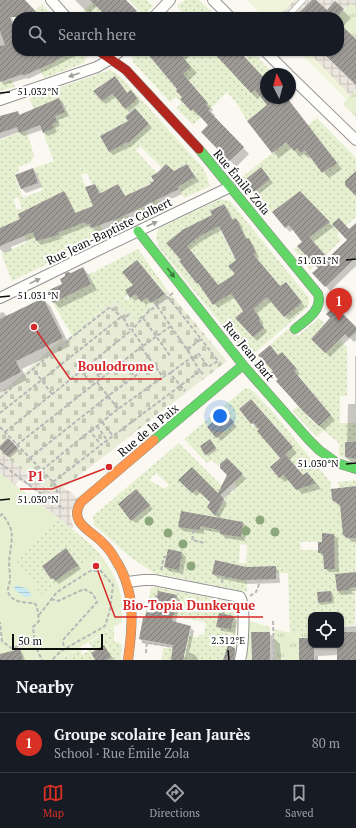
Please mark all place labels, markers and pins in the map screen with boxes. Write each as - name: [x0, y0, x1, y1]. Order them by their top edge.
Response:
- pin: 1: [326, 288, 352, 321]
- callout: Boulodrome: [70, 354, 162, 379]
- callout: P1: [20, 464, 52, 489]
- callout: Bio-Topia Dunkerque: [115, 592, 263, 617]

